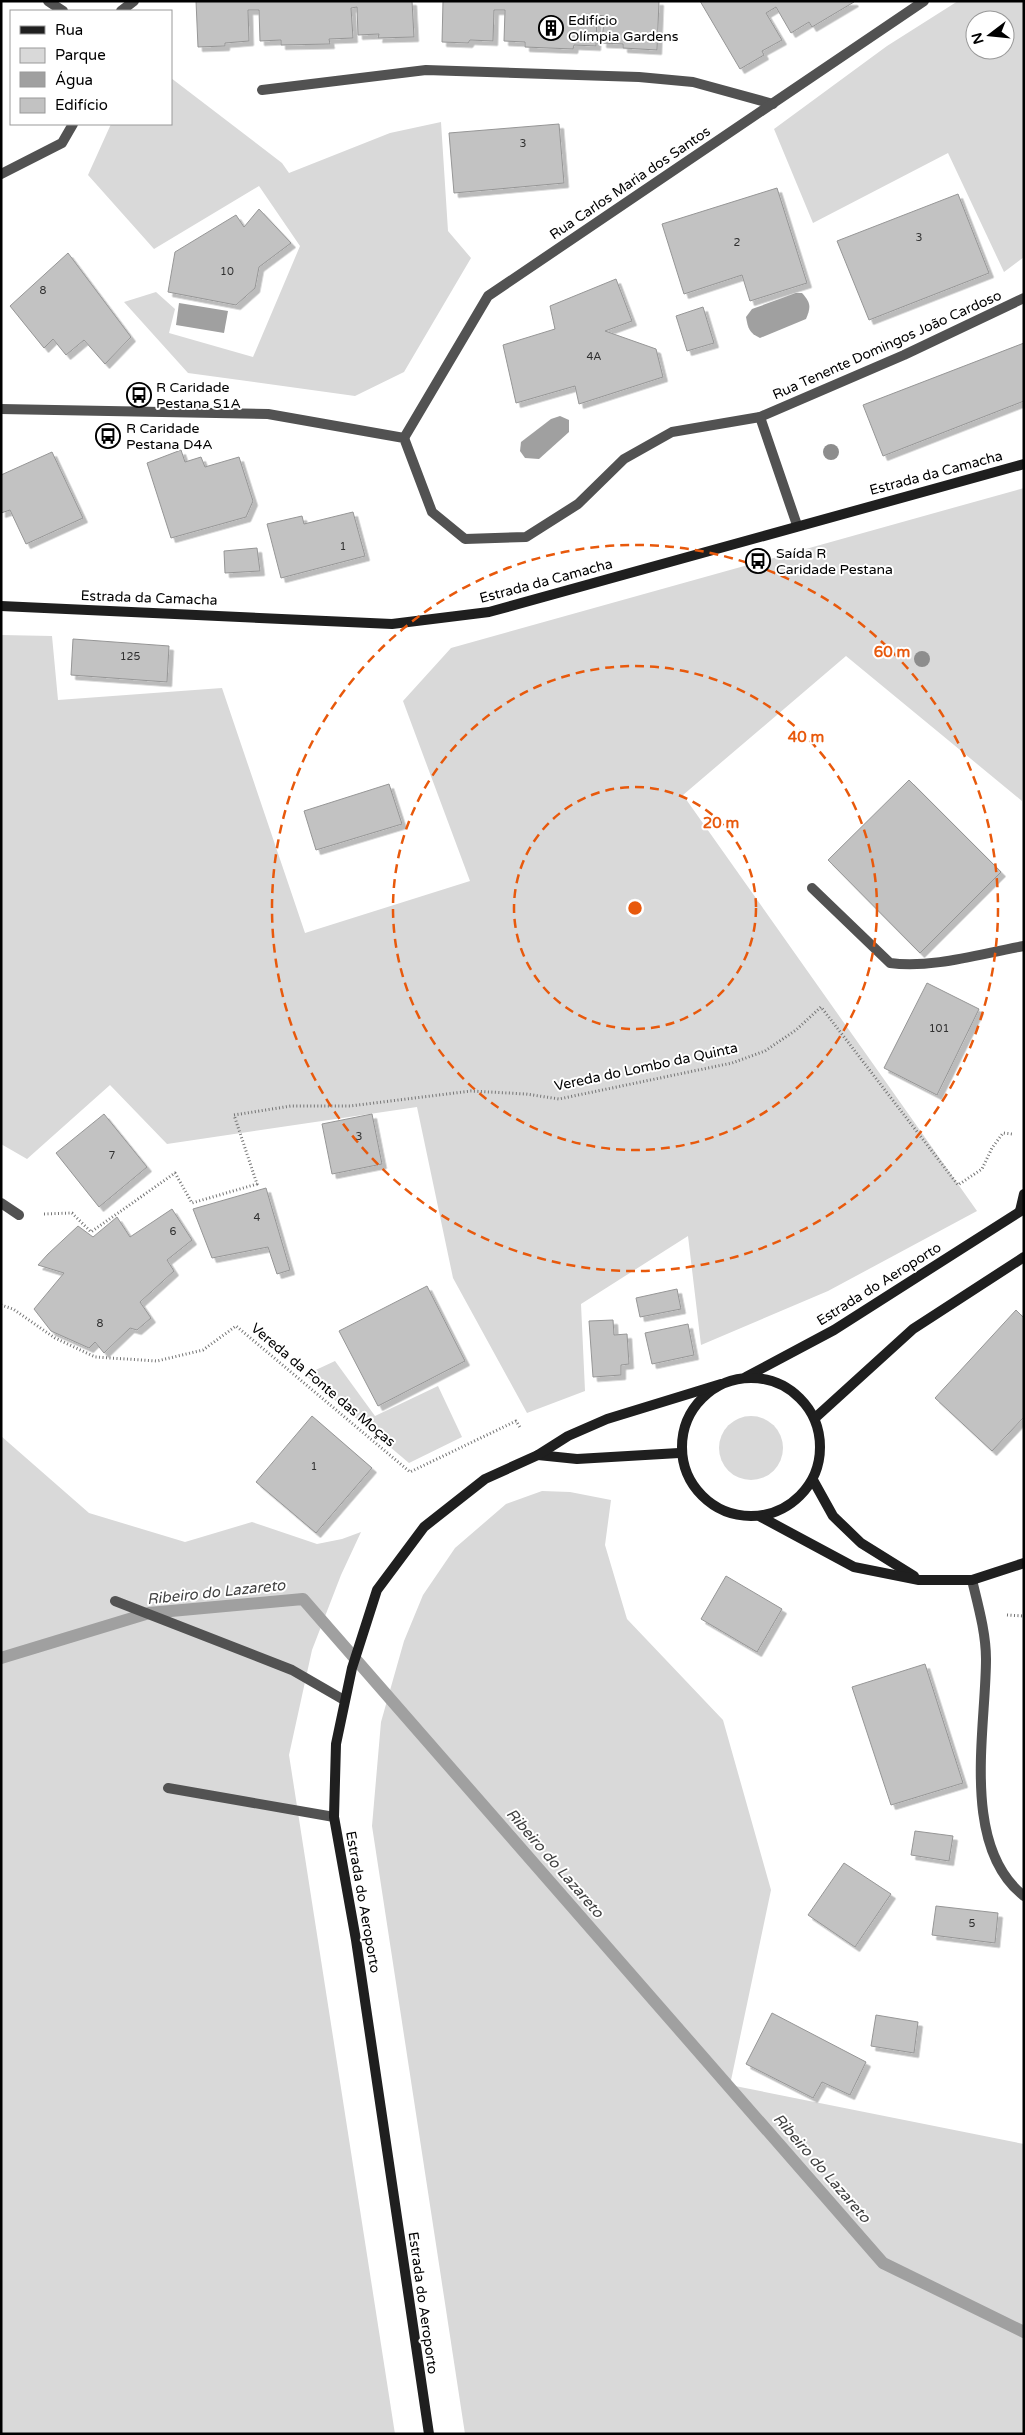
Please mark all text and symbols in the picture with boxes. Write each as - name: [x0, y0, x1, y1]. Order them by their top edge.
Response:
- legend: [10, 10, 172, 125]
- north arrow: [965, 10, 1015, 60]
- place label: Edifício Olímpia Gardens: [568, 12, 679, 45]
- building icon: Edifício Olímpia Gardens: [538, 15, 564, 41]
- text: Rua: [55, 21, 83, 39]
- text: N: [968, 31, 988, 46]
- text: Parque: [55, 46, 106, 64]
- text: Água: [55, 71, 93, 89]
- text: Edifício: [55, 96, 108, 114]
- street label: Rua Carlos Maria dos Santos: [546, 123, 714, 243]
- house number: 3: [520, 137, 527, 150]
- house number: 3: [916, 231, 923, 244]
- house number: 2: [734, 236, 741, 249]
- house number: 10: [220, 265, 234, 278]
- house number: 8: [40, 284, 47, 297]
- street label: Rua Tenente Domingos João Cardoso: [770, 287, 1004, 403]
- house number: 4A: [586, 350, 602, 363]
- place label: R Caridade Pestana S1A: [156, 379, 241, 412]
- bus stop icon: R Caridade Pestana S1A: [126, 382, 152, 408]
- place label: R Caridade Pestana D4A: [126, 420, 213, 453]
- bus stop icon: R Caridade Pestana D4A: [95, 423, 121, 449]
- street label: Estrada da Camacha: [868, 447, 1004, 499]
- house number: 1: [340, 540, 346, 553]
- place label: Saída R Caridade Pestana: [776, 545, 893, 578]
- bus stop icon: Saída R Caridade Pestana: [745, 548, 771, 574]
- street label: Estrada da Camacha: [478, 555, 614, 607]
- street label: Estrada da Camacha: [80, 587, 218, 609]
- text: 60 m: [874, 643, 910, 661]
- house number: 125: [120, 650, 140, 663]
- text: 40 m: [788, 728, 824, 746]
- text: 20 m: [703, 814, 739, 832]
- centre of rings: [626, 899, 644, 917]
- house number: 101: [929, 1022, 949, 1035]
- street label: Vereda do Lombo da Quinta: [553, 1039, 739, 1095]
- house number: 3: [356, 1130, 363, 1143]
- house number: 7: [109, 1149, 116, 1162]
- house number: 4: [254, 1211, 261, 1224]
- house number: 6: [170, 1225, 177, 1238]
- street label: Estrada do Aeroporto: [814, 1239, 944, 1329]
- house number: 8: [97, 1317, 104, 1330]
- street label: Vereda da Fonte das Moças: [247, 1320, 399, 1451]
- house number: 1: [311, 1460, 317, 1473]
- water label: Ribeiro do Lazareto: [146, 1576, 287, 1608]
- water label: Ribeiro do Lazareto: [503, 1805, 608, 1922]
- street label: Estrada do Aeroporto: [342, 1830, 384, 1974]
- house number: 5: [969, 1917, 976, 1930]
- water label: Ribeiro do Lazareto: [770, 2110, 875, 2227]
- street label: Estrada do Aeroporto: [405, 2231, 441, 2375]

